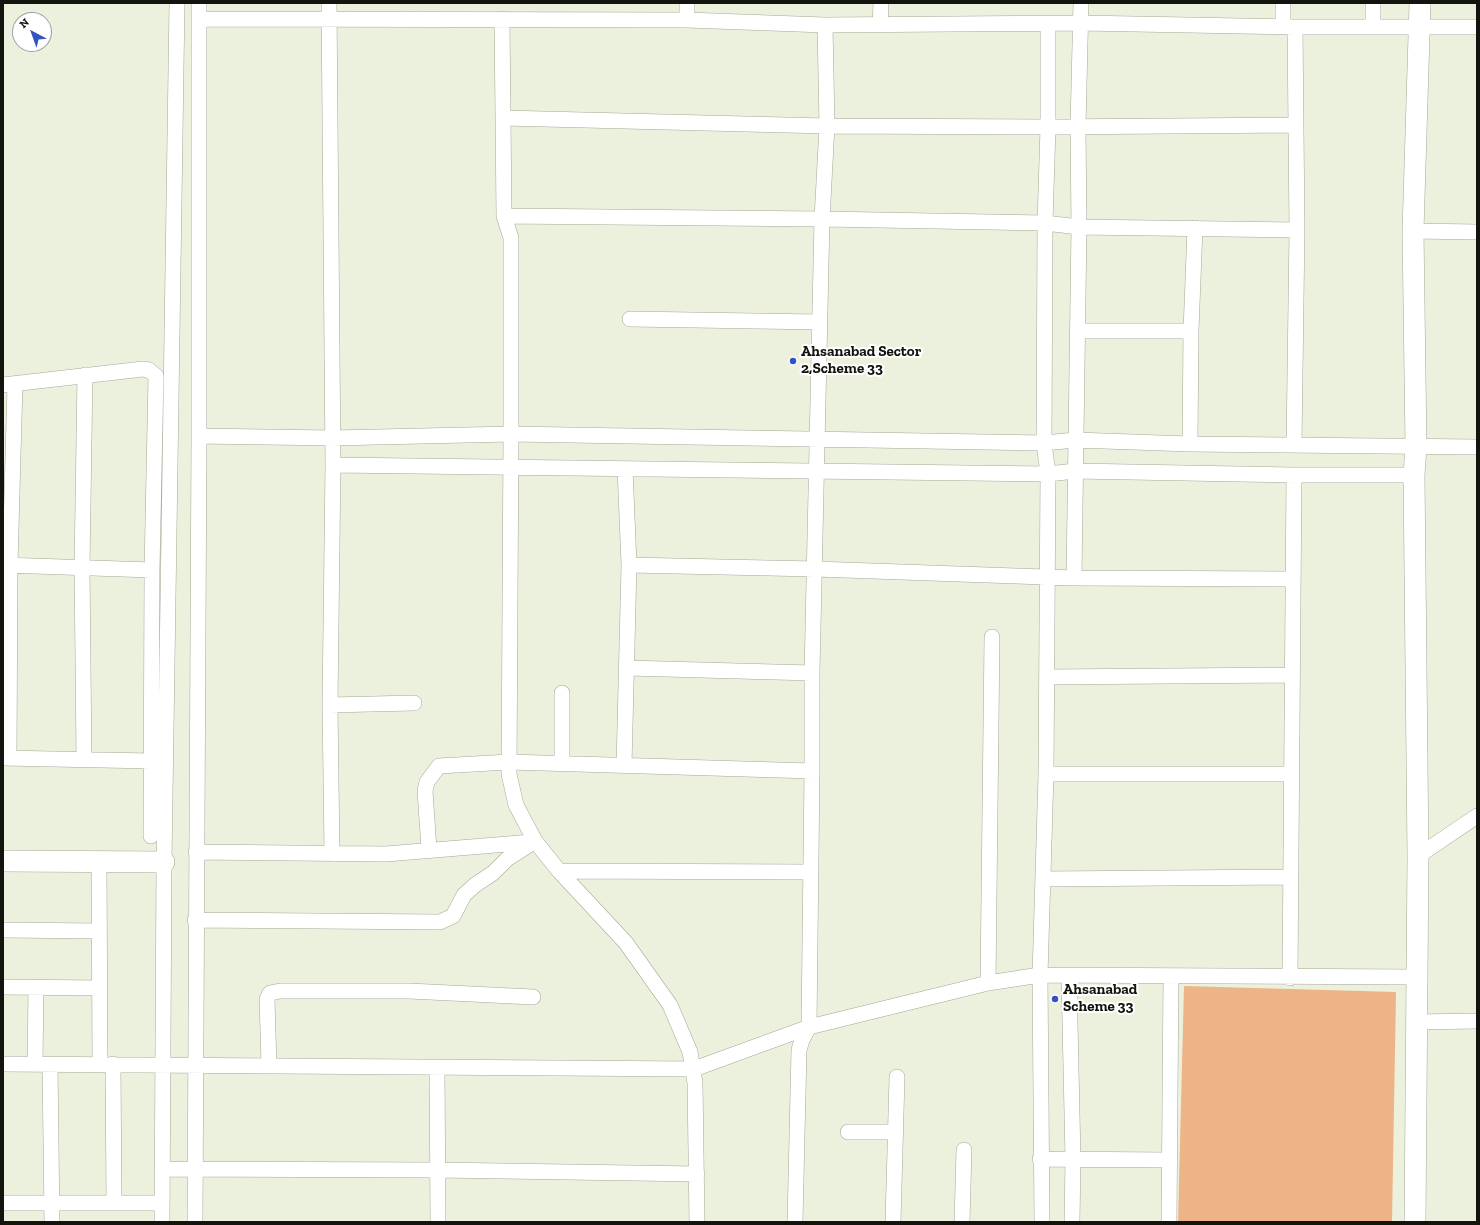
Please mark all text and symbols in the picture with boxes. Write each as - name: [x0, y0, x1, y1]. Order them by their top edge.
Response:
- north arrow: [12, 12, 52, 52]
- text: N: [17, 16, 32, 31]
- place label: Ahsanabad Sector 2,Scheme 33: [801, 343, 921, 378]
- marker: Ahsanabad Sector 2,Scheme 33: [788, 356, 798, 366]
- place label: Ahsanabad Scheme 33: [1063, 981, 1137, 1016]
- marker: Ahsanabad Scheme 33: [1050, 994, 1060, 1004]

